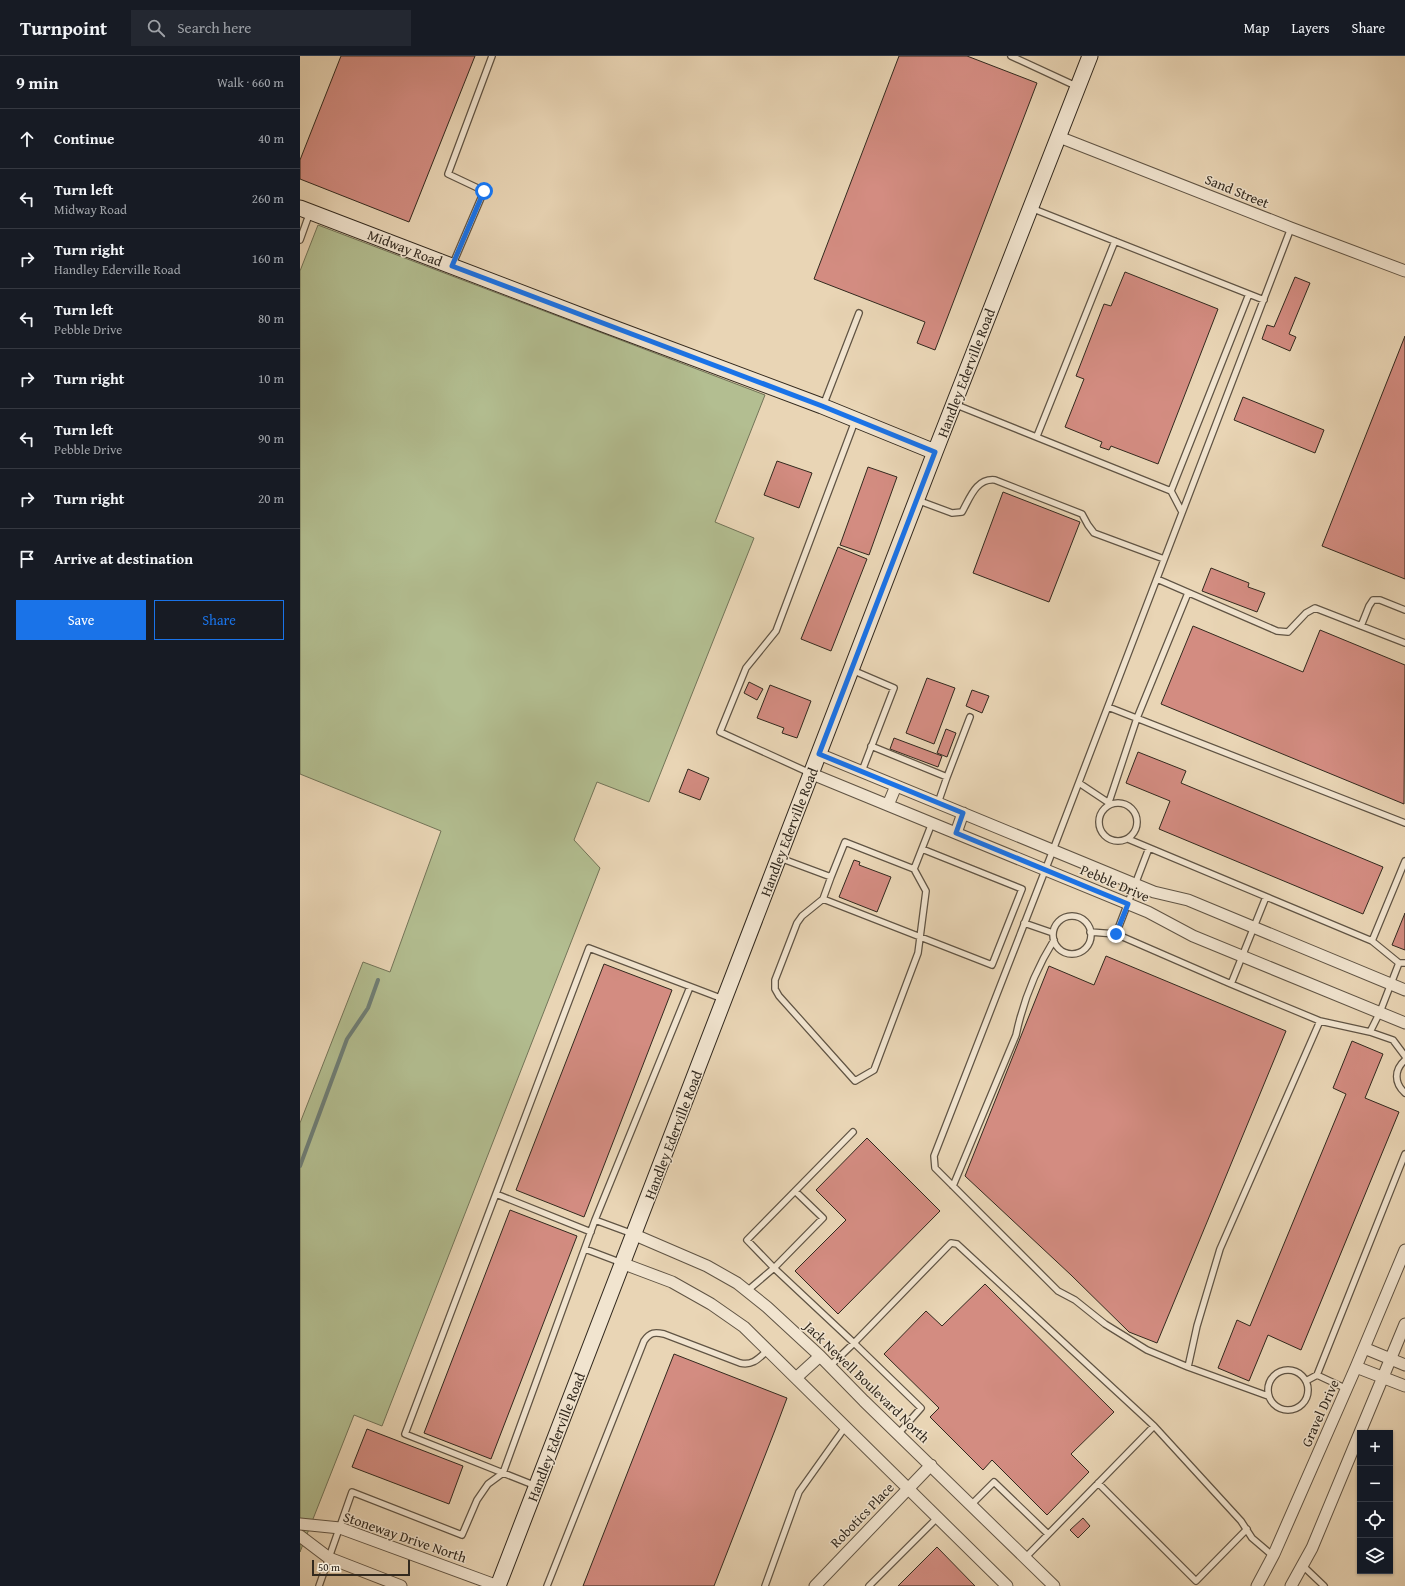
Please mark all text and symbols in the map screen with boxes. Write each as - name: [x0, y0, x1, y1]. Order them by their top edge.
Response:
- search box: [131, 10, 411, 46]
- text: Turnpoint: [20, 14, 107, 42]
- icon: search: [145, 17, 167, 39]
- text: Search here: [177, 17, 251, 38]
- text: Map: [1244, 18, 1270, 38]
- text: Layers: [1292, 18, 1330, 38]
- text: Share: [1352, 18, 1385, 38]
- text: 9 min: [16, 70, 58, 95]
- text: Walk · 660 m: [217, 73, 284, 92]
- icon: ahead: [16, 128, 38, 150]
- text: Continue: [54, 128, 115, 149]
- text: 40 m: [258, 129, 284, 148]
- street label: Sand Street: [1202, 169, 1272, 213]
- text: Turn left: [54, 179, 113, 200]
- route start: [475, 182, 493, 200]
- icon: left: [16, 188, 38, 210]
- text: 260 m: [252, 189, 284, 208]
- text: Midway Road: [54, 200, 127, 219]
- street label: Midway Road: [365, 225, 446, 272]
- text: Turn right: [54, 239, 125, 260]
- icon: right: [16, 248, 38, 270]
- text: 160 m: [252, 249, 284, 268]
- text: Handley Ederville Road: [54, 260, 181, 279]
- text: Turn left: [54, 299, 113, 320]
- street label: Handley Ederville Road: [932, 305, 1000, 440]
- icon: left: [16, 308, 38, 330]
- text: 80 m: [258, 309, 284, 328]
- text: Pebble Drive: [54, 320, 122, 339]
- icon: right: [16, 368, 38, 390]
- text: Turn right: [54, 368, 125, 389]
- text: 10 m: [258, 369, 284, 388]
- text: Turn left: [54, 419, 113, 440]
- icon: left: [16, 428, 38, 450]
- text: 90 m: [258, 429, 284, 448]
- text: Pebble Drive: [54, 440, 122, 459]
- icon: right: [16, 488, 38, 510]
- text: Turn right: [54, 488, 125, 509]
- text: 20 m: [258, 489, 284, 508]
- icon: arrive: [16, 548, 38, 570]
- text: Arrive at destination: [54, 548, 193, 569]
- button: Save: [16, 600, 146, 640]
- button: Share: [154, 600, 284, 640]
- street label: Handley Ederville Road: [755, 764, 823, 899]
- street label: Pebble Drive: [1077, 859, 1153, 907]
- route end: [1107, 925, 1125, 943]
- street label: Handley Ederville Road: [639, 1067, 707, 1202]
- street label: Jack Newell Boulevard North: [798, 1315, 934, 1448]
- street label: Handley Ederville Road: [522, 1369, 590, 1504]
- street label: Gravel Drive: [1296, 1376, 1344, 1450]
- map controls: [1357, 1430, 1393, 1574]
- button: +: [1357, 1430, 1393, 1466]
- button: −: [1357, 1466, 1393, 1502]
- street label: Robotics Place: [826, 1477, 899, 1552]
- button: locate: [1357, 1502, 1393, 1538]
- street label: Stoneway Drive North: [341, 1507, 469, 1568]
- button: layers: [1357, 1538, 1393, 1574]
- scale bar: [312, 1558, 410, 1577]
- text: 50 m: [318, 1559, 340, 1575]

